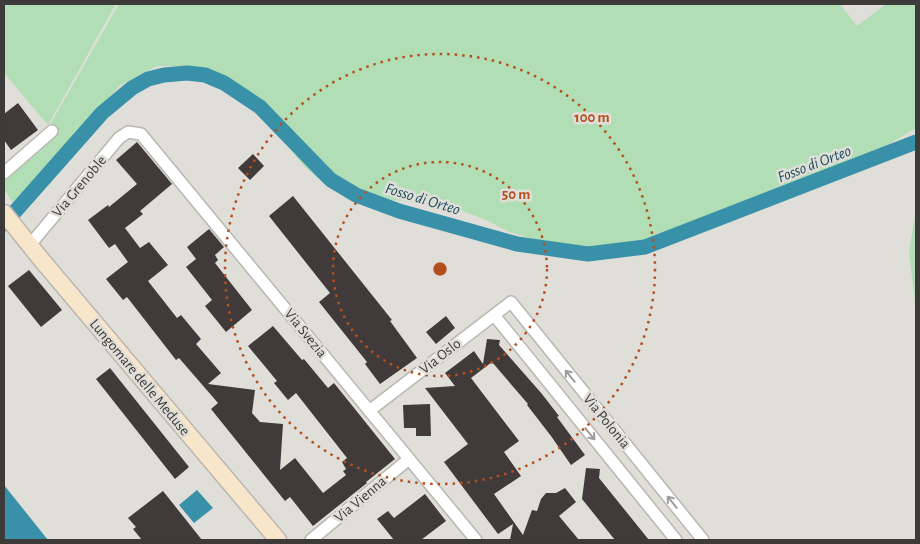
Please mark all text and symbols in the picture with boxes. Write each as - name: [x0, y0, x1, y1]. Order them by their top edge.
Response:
- text: 100 m: [574, 110, 610, 125]
- water label: Fosso di Orteo: [775, 142, 854, 185]
- street label: Via Grenoble: [49, 153, 109, 220]
- water label: Fosso di Orteo: [383, 180, 462, 218]
- text: 50 m: [502, 187, 530, 202]
- centre of rings: [431, 260, 449, 278]
- street label: Via Svezia: [282, 306, 330, 361]
- street label: Lungomare delle Meduse: [87, 316, 193, 438]
- street label: Via Oslo: [417, 336, 464, 377]
- one-way arrow: [565, 370, 576, 383]
- street label: Via Polonia: [580, 391, 633, 451]
- one-way arrow: [585, 428, 596, 441]
- street label: Via Vienna: [331, 473, 389, 525]
- one-way arrow: [667, 496, 678, 509]

